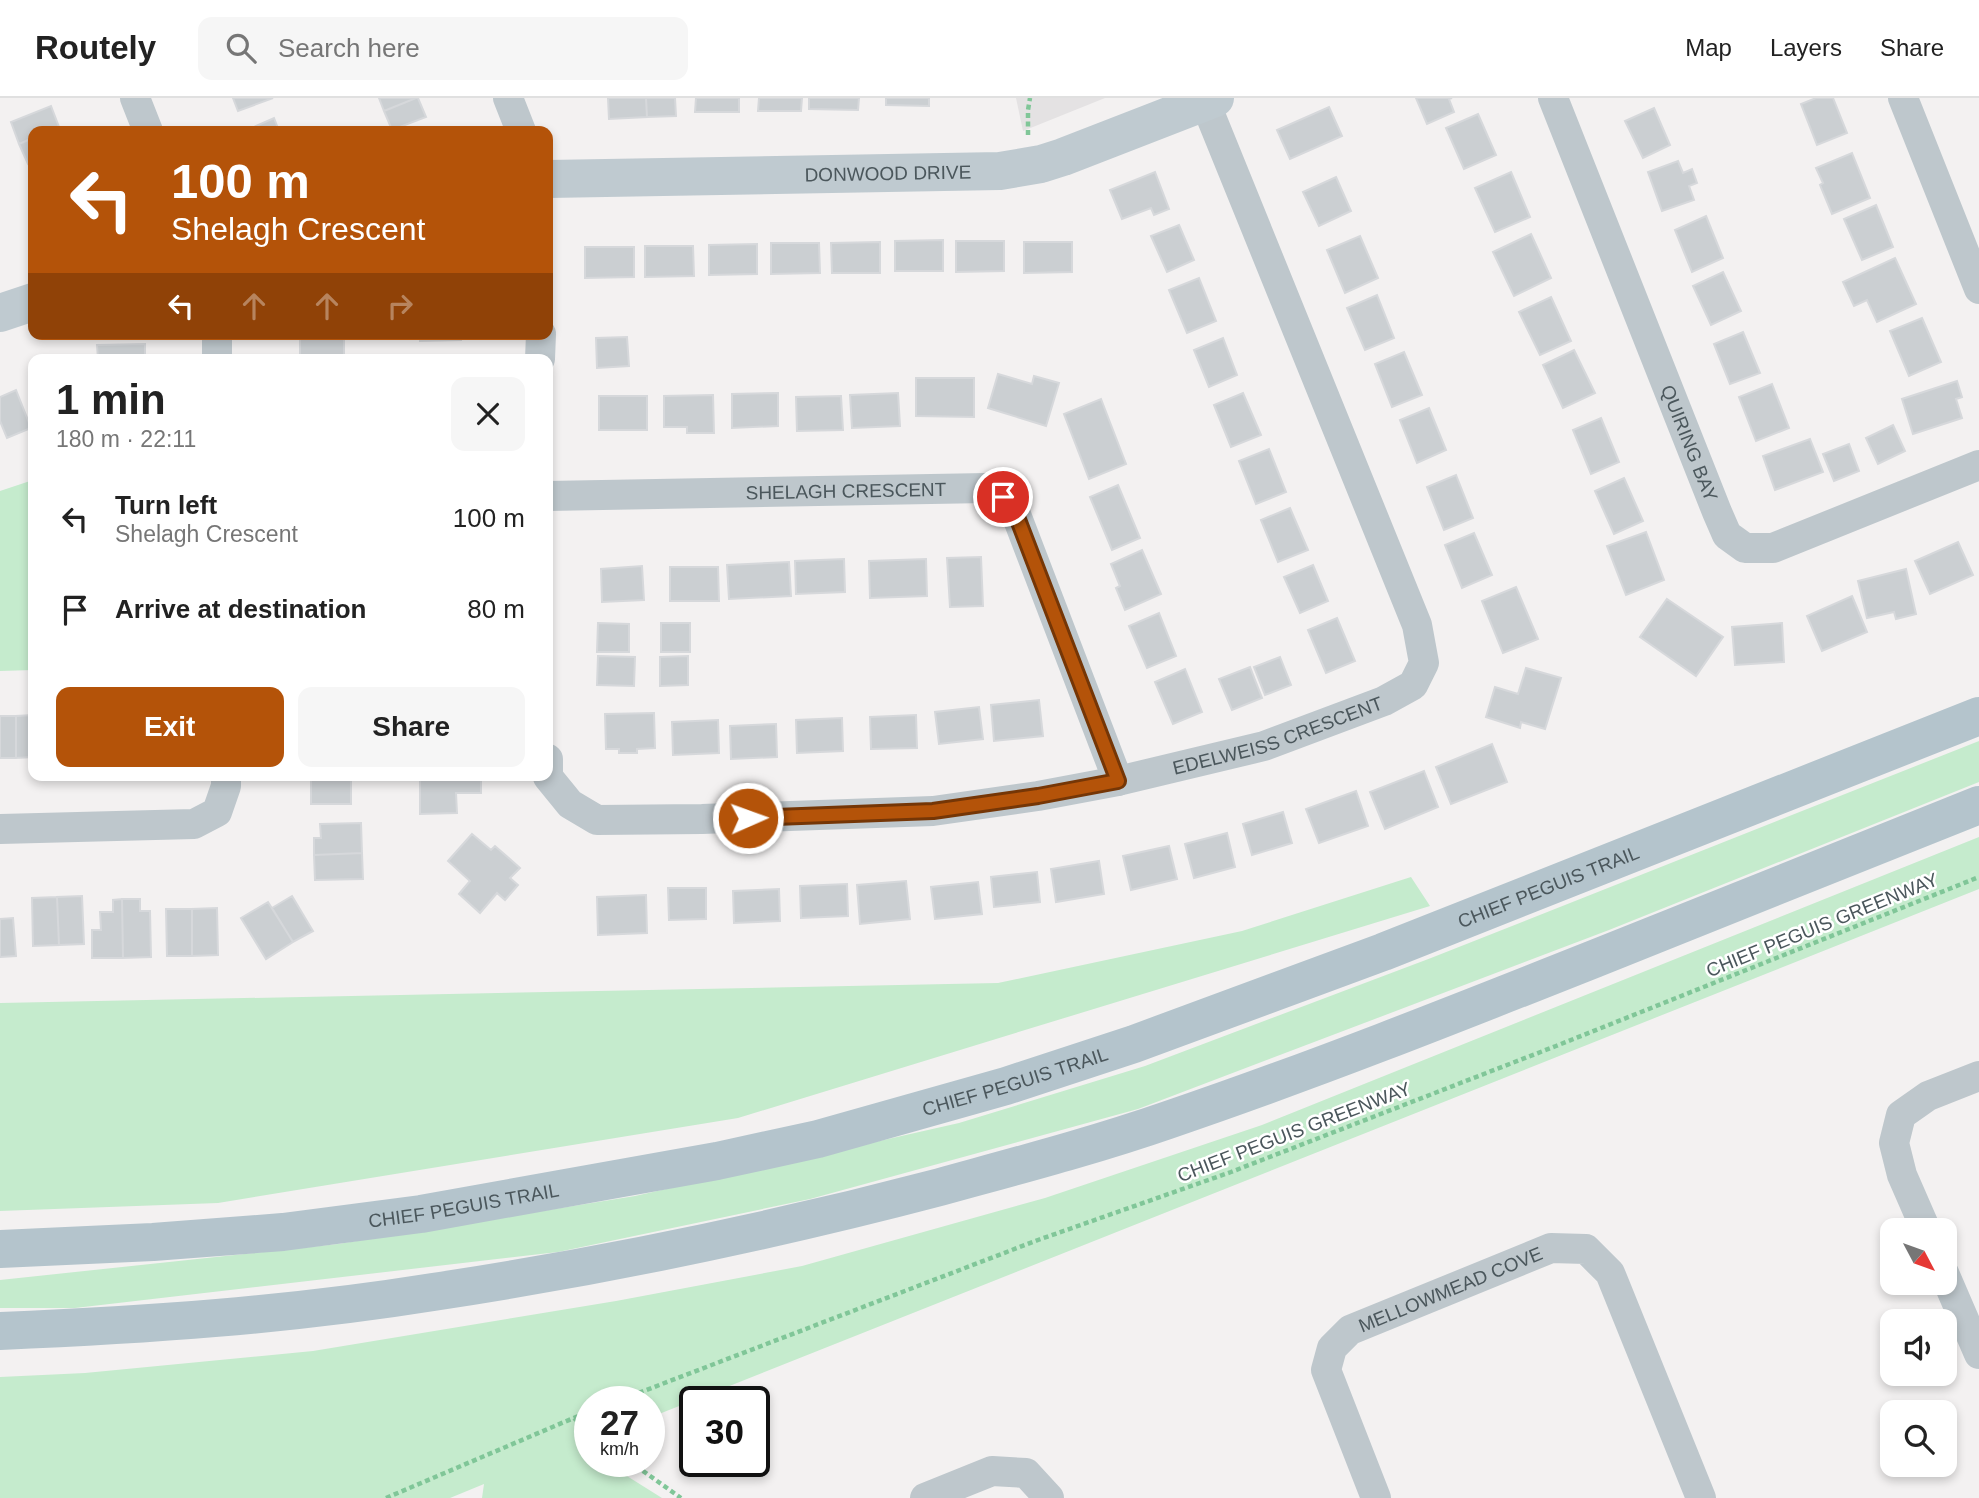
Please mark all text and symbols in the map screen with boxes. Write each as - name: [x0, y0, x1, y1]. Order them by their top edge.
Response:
- search box: [198, 17, 688, 80]
- text: Routely: [35, 29, 156, 66]
- icon: search: [222, 29, 260, 67]
- text: Search here: [278, 33, 420, 63]
- text: Map: [1685, 34, 1732, 61]
- text: Layers: [1770, 34, 1842, 61]
- text: Share: [1880, 34, 1944, 61]
- icon: left: [56, 154, 147, 245]
- text: 100 m: [171, 154, 310, 208]
- street label: DONWOOD DRIVE: [804, 161, 972, 185]
- text: Shelagh Crescent: [171, 211, 425, 247]
- icon: left: [162, 287, 200, 325]
- icon: ahead: [235, 287, 273, 325]
- icon: ahead: [308, 287, 346, 325]
- icon: right: [381, 287, 419, 325]
- text: 1 min: [56, 376, 166, 423]
- button: close: [451, 377, 525, 451]
- street label: QUIRING BAY: [1657, 382, 1722, 504]
- text: 180 m · 22:11: [56, 426, 196, 452]
- pin: [973, 467, 1033, 527]
- street label: SHELAGH CRESCENT: [745, 478, 947, 503]
- icon: arrive: [984, 478, 1022, 516]
- text: Turn left: [115, 490, 217, 520]
- icon: left: [56, 500, 94, 538]
- text: 100 m: [453, 503, 525, 533]
- text: Shelagh Crescent: [115, 521, 298, 547]
- icon: arrive: [56, 591, 94, 629]
- text: Arrive at destination: [115, 594, 366, 624]
- text: 80 m: [467, 594, 525, 624]
- button: Exit: [56, 687, 284, 767]
- button: Share: [298, 687, 525, 767]
- street label: EDELWEISS CRESCENT: [1170, 692, 1386, 778]
- position arrow: [711, 781, 785, 855]
- street label: CHIEF PEGUIS TRAIL: [1455, 841, 1642, 932]
- street label: CHIEF PEGUIS GREENWAY: [1703, 869, 1941, 981]
- street label: CHIEF PEGUIS TRAIL: [920, 1043, 1110, 1120]
- street label: CHIEF PEGUIS GREENWAY: [1174, 1078, 1414, 1186]
- street label: CHIEF PEGUIS TRAIL: [367, 1179, 560, 1231]
- north arrow: [1880, 1218, 1956, 1295]
- map controls: [1880, 1218, 1957, 1477]
- street label: MELLOWMEAD COVE: [1355, 1242, 1545, 1336]
- button: sound: [1880, 1309, 1957, 1386]
- speed limit sign: 30: [679, 1386, 770, 1477]
- button: search: [1880, 1400, 1957, 1477]
- text: 27: [600, 1403, 639, 1442]
- text: km/h: [600, 1439, 639, 1459]

